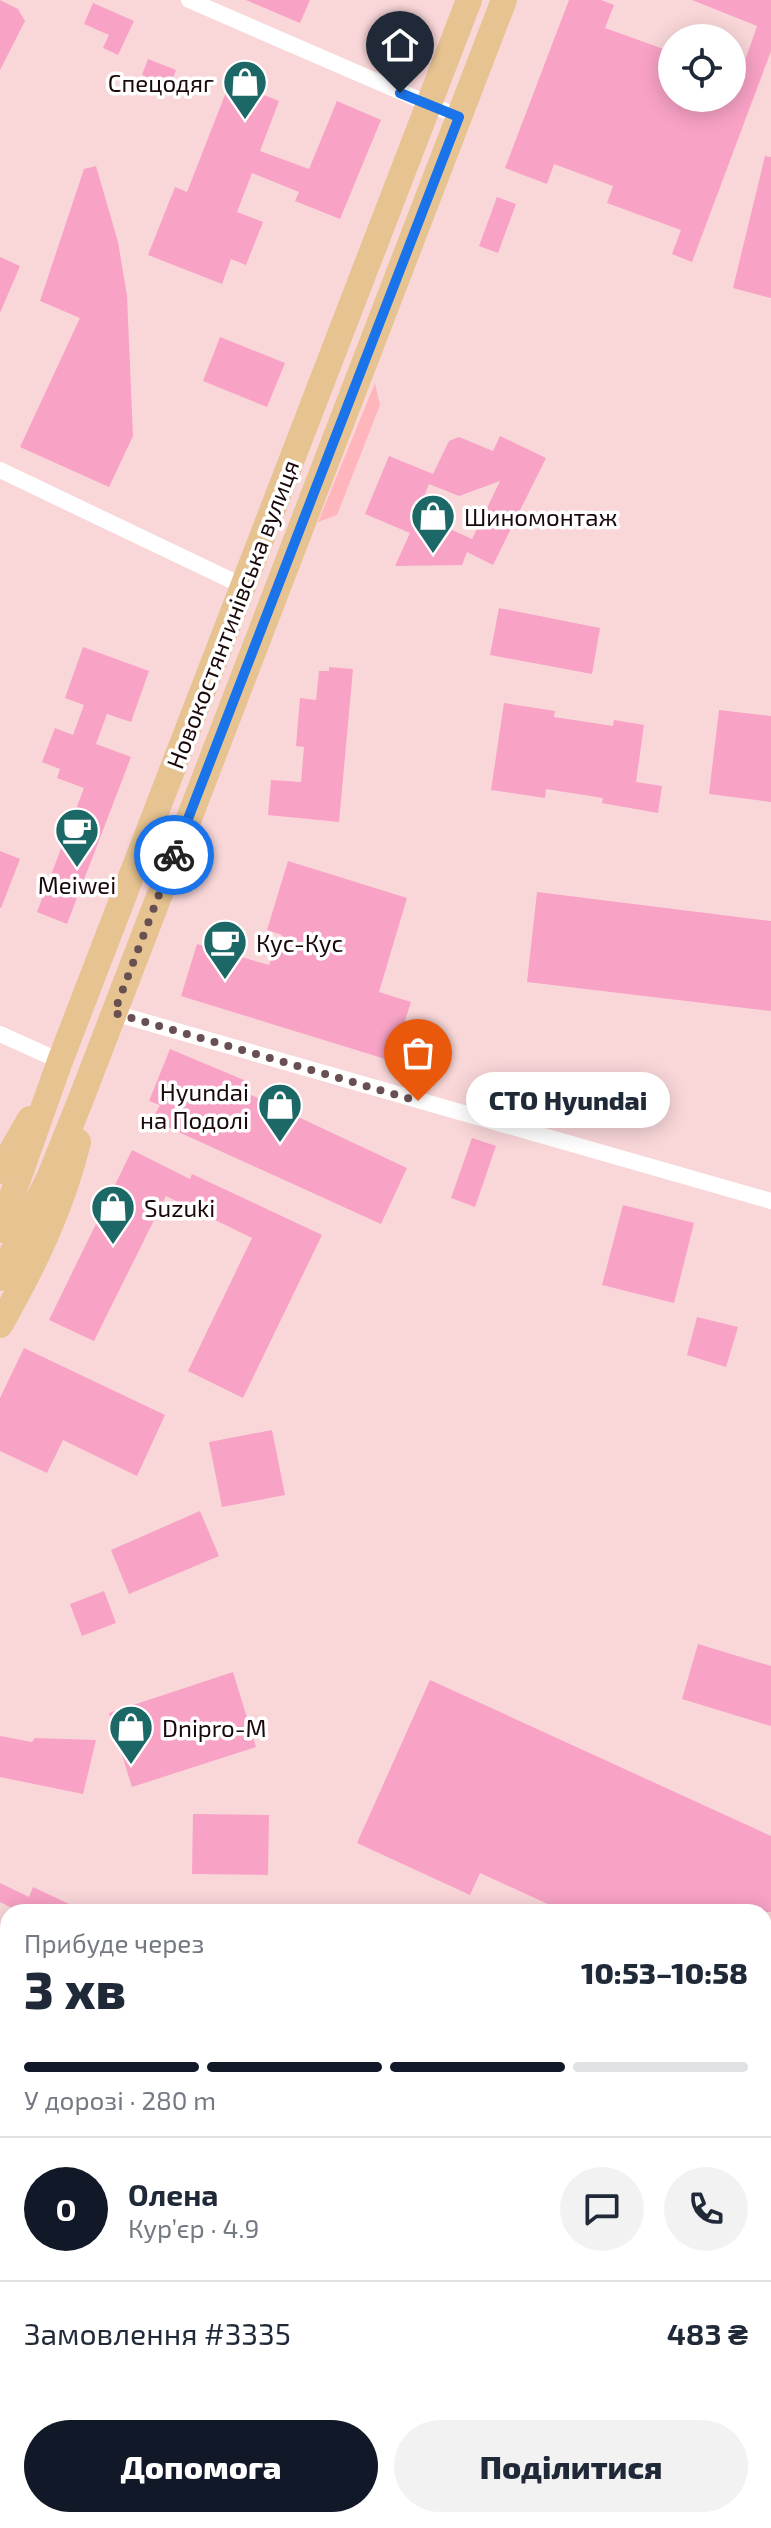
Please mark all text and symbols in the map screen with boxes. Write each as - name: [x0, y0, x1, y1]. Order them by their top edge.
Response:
- pin: [366, 11, 434, 93]
- icon: home: [378, 23, 422, 67]
- map controls: [658, 24, 746, 112]
- button: locate: [658, 24, 746, 112]
- shop icon: Спецодяг: [221, 58, 269, 121]
- place label: Спецодяг: [108, 68, 214, 97]
- street label: Новокостянтинівська вулиця: [160, 455, 305, 773]
- shop icon: Шиномонтаж: [409, 492, 457, 555]
- place label: Шиномонтаж: [464, 502, 618, 531]
- cafe icon: Meiwei: [53, 806, 101, 869]
- courier: [134, 815, 214, 895]
- icon: bike: [152, 833, 196, 877]
- place label: Meiwei: [38, 870, 116, 899]
- cafe icon: Кус-Кус: [201, 918, 249, 981]
- place label: Кус-Кус: [256, 928, 343, 958]
- pin: [384, 1019, 452, 1101]
- icon: bag: [396, 1031, 440, 1075]
- callout: СТО Hyundai: [466, 1073, 670, 1129]
- place label: Hyundai на Подолі: [140, 1077, 249, 1134]
- shop icon: Hyundai на Подолі: [256, 1081, 304, 1144]
- text: СТО Hyundai: [489, 1084, 647, 1115]
- shop icon: Suzuki: [89, 1183, 137, 1246]
- place label: Suzuki: [144, 1193, 215, 1222]
- shop icon: Dnipro-M: [107, 1703, 155, 1766]
- place label: Dnipro-M: [162, 1713, 267, 1742]
- text: Прибуде через: [24, 1927, 204, 1958]
- text: 10:53–10:58: [581, 1954, 748, 1990]
- text: 3 хв: [24, 1957, 126, 2019]
- text: У дорозі · 280 m: [24, 2084, 216, 2115]
- button: chat: [560, 2167, 644, 2251]
- button: phone: [664, 2167, 748, 2251]
- text: Олена: [128, 2176, 218, 2212]
- text: О: [56, 2191, 76, 2227]
- text: Кур’єр · 4.9: [128, 2212, 259, 2243]
- text: Замовлення #3335: [24, 2315, 291, 2351]
- text: 483 ₴: [667, 2315, 748, 2351]
- button: Допомога: [24, 2420, 378, 2512]
- button: Поділитися: [394, 2420, 748, 2512]

